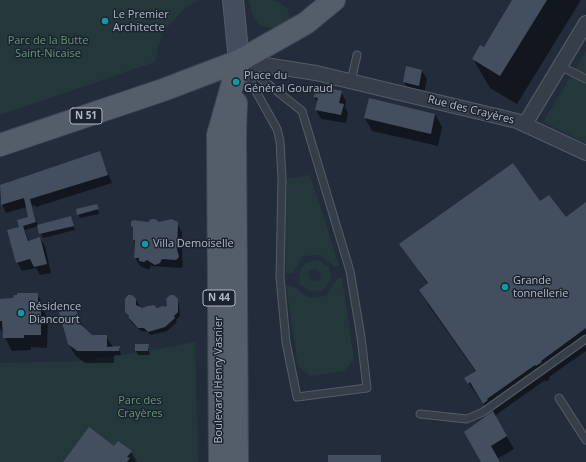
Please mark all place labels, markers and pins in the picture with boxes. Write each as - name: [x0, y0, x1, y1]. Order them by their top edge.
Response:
- place label: Le Premier Architecte: [113, 8, 169, 34]
- marker: Le Premier Architecte: [100, 16, 110, 26]
- place label: Place du Général Gouraud: [244, 69, 333, 95]
- marker: Place du Général Gouraud: [231, 77, 241, 87]
- place label: Villa Demoiselle: [153, 237, 234, 251]
- marker: Villa Demoiselle: [140, 239, 150, 249]
- place label: Grande tonnellerie: [513, 274, 568, 300]
- marker: Grande tonnellerie: [500, 282, 510, 292]
- place label: Résidence Diancourt: [29, 300, 81, 326]
- marker: Résidence Diancourt: [16, 308, 26, 318]

